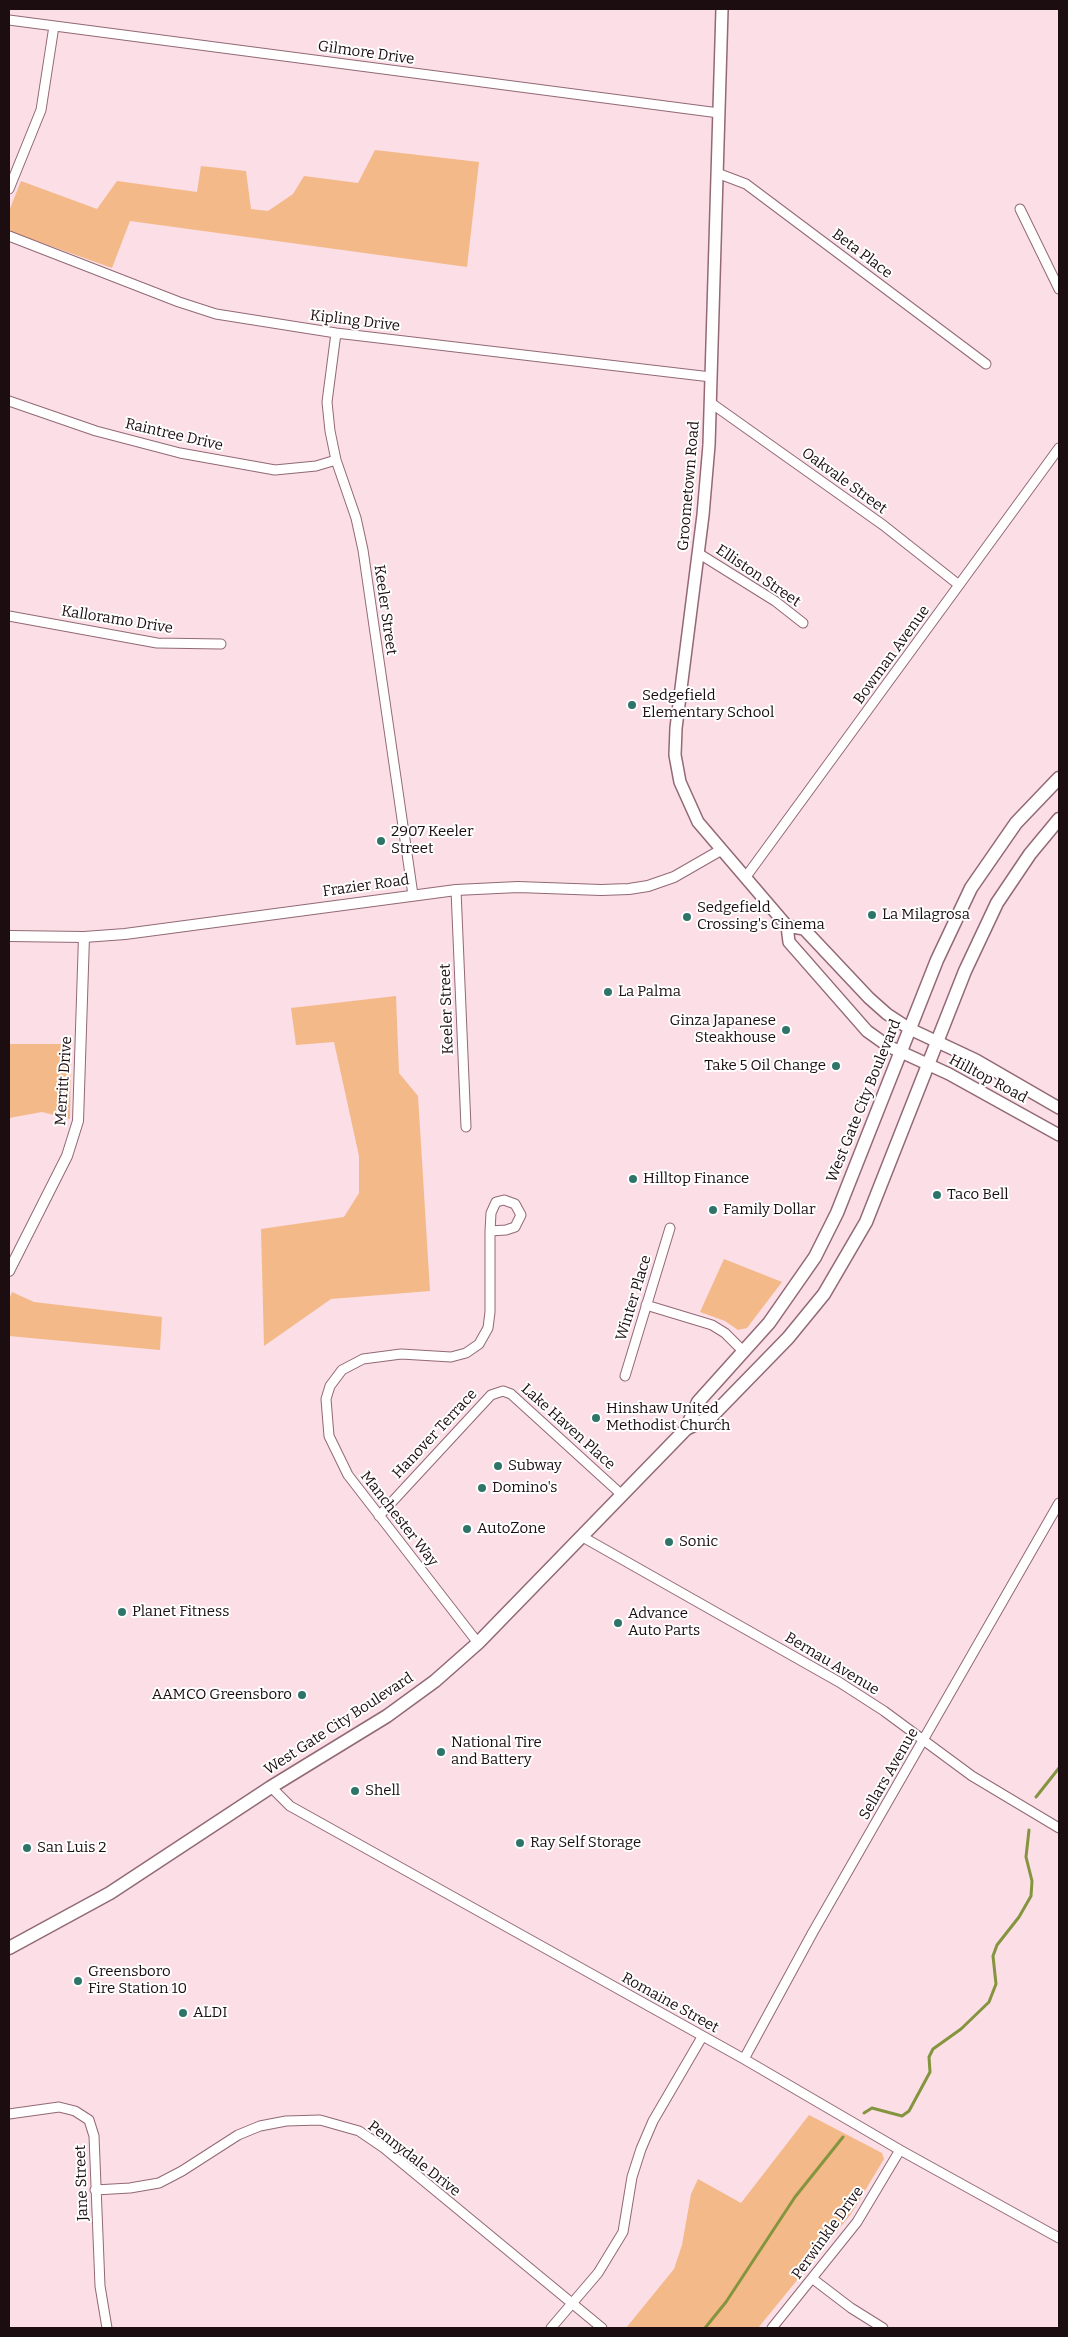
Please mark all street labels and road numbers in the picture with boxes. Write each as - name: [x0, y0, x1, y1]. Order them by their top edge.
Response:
- street label: Gilmore Drive: [317, 37, 415, 69]
- street label: Beta Place: [828, 225, 896, 283]
- street label: Kipling Drive: [309, 307, 401, 335]
- street label: Raintree Drive: [123, 415, 225, 455]
- street label: Groometown Road: [674, 420, 704, 552]
- street label: Oakvale Street: [798, 444, 890, 518]
- street label: Elliston Street: [712, 541, 804, 611]
- street label: Keeler Street: [370, 564, 400, 656]
- street label: Kalloramo Drive: [60, 602, 174, 638]
- street label: Bowman Avenue: [850, 602, 934, 708]
- street label: Frazier Road: [322, 871, 410, 901]
- street label: Keeler Street: [436, 963, 458, 1055]
- street label: West Gate City Boulevard: [823, 1017, 905, 1185]
- street label: Merritt Drive: [52, 1036, 76, 1126]
- street label: Hilltop Road: [946, 1051, 1030, 1107]
- street label: Winter Place: [612, 1253, 656, 1343]
- street label: Lake Haven Place: [517, 1380, 619, 1474]
- street label: Hanover Terrace: [389, 1386, 481, 1482]
- street label: Manchester Way: [356, 1468, 442, 1570]
- street label: Bernau Avenue: [782, 1629, 882, 1699]
- street label: West Gate City Boulevard: [261, 1669, 417, 1779]
- street label: Sellars Avenue: [855, 1725, 923, 1823]
- street label: Romaine Street: [618, 1969, 722, 2037]
- street label: Pennydale Drive: [364, 2117, 464, 2201]
- street label: Jane Street: [72, 2145, 92, 2221]
- street label: Perwinkle Drive: [788, 2183, 868, 2283]

